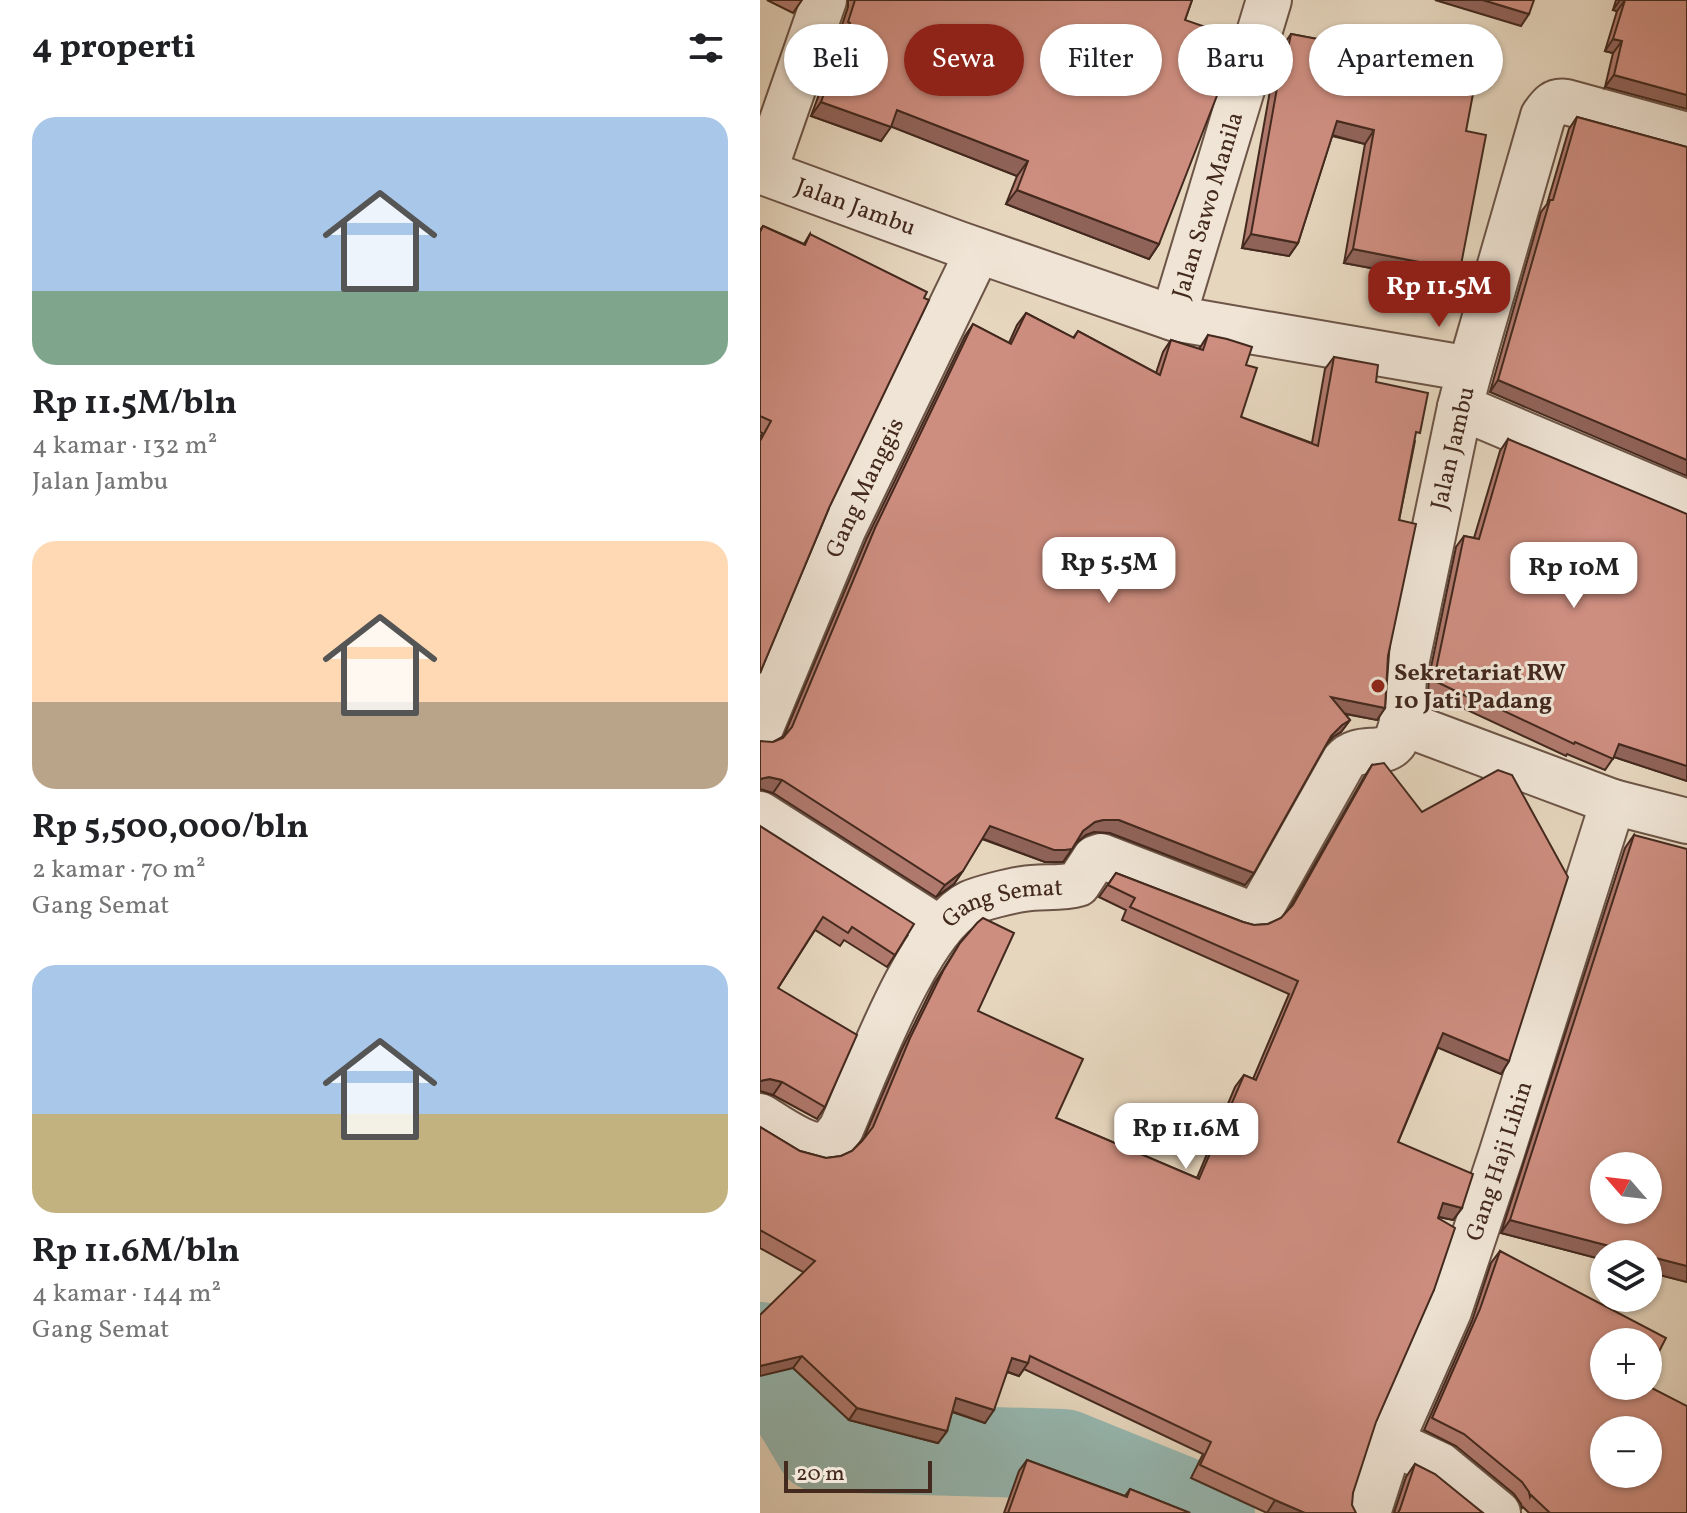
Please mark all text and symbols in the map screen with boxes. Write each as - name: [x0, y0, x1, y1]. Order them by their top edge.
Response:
- chip: Beli: [784, 24, 888, 96]
- chip: Sewa: [904, 24, 1024, 96]
- chip: Filter: [1040, 24, 1162, 96]
- chip: Baru: [1178, 24, 1293, 96]
- chip: Apartemen: [1309, 24, 1503, 96]
- text: 4 properti: [32, 25, 196, 72]
- icon: filters: [684, 26, 728, 70]
- street label: Jalan Sawo Manila: [1165, 108, 1253, 303]
- icon: home: [308, 169, 452, 313]
- street label: Jalan Jambu: [790, 170, 920, 246]
- pin: Rp 11.5M: [1356, 261, 1522, 329]
- text: Rp 11.5M: [1386, 269, 1492, 305]
- text: Rp 11.5M/bln: [32, 381, 237, 428]
- street label: Jalan Jambu: [1423, 383, 1485, 514]
- street label: Gang Manggis: [818, 413, 914, 563]
- text: 4 kamar · 132 m²: [32, 428, 217, 464]
- text: Jalan Jambu: [32, 464, 168, 500]
- pin: Rp 5.5M: [1035, 537, 1183, 605]
- pin: Rp 10M: [1509, 542, 1639, 610]
- text: Rp 5.5M: [1060, 545, 1158, 581]
- text: Rp 10M: [1528, 550, 1620, 586]
- icon: home: [308, 593, 452, 737]
- place label: Sekretariat RW 10 Jati Padang: [1394, 657, 1566, 719]
- marker: Sekretariat RW 10 Jati Padang: [1369, 677, 1387, 695]
- text: Rp 5,500,000/bln: [32, 805, 309, 852]
- text: 2 kamar · 70 m²: [32, 852, 206, 888]
- street label: Gang Semat: [934, 872, 1064, 937]
- text: Gang Semat: [32, 888, 169, 924]
- icon: home: [308, 1017, 452, 1161]
- street label: Gang Haji Lihin: [1458, 1077, 1542, 1246]
- pin: Rp 11.6M: [1103, 1103, 1269, 1171]
- text: Rp 11.6M: [1132, 1111, 1240, 1147]
- north arrow: [1590, 1152, 1662, 1224]
- map controls: [1590, 1152, 1662, 1488]
- text: Rp 11.6M/bln: [32, 1229, 240, 1276]
- button: layers: [1590, 1240, 1662, 1312]
- text: 4 kamar · 144 m²: [32, 1276, 221, 1312]
- text: Gang Semat: [32, 1312, 169, 1348]
- button: +: [1590, 1328, 1662, 1400]
- button: −: [1590, 1416, 1662, 1488]
- scale bar: [784, 1457, 932, 1493]
- text: 20 m: [796, 1459, 845, 1490]

